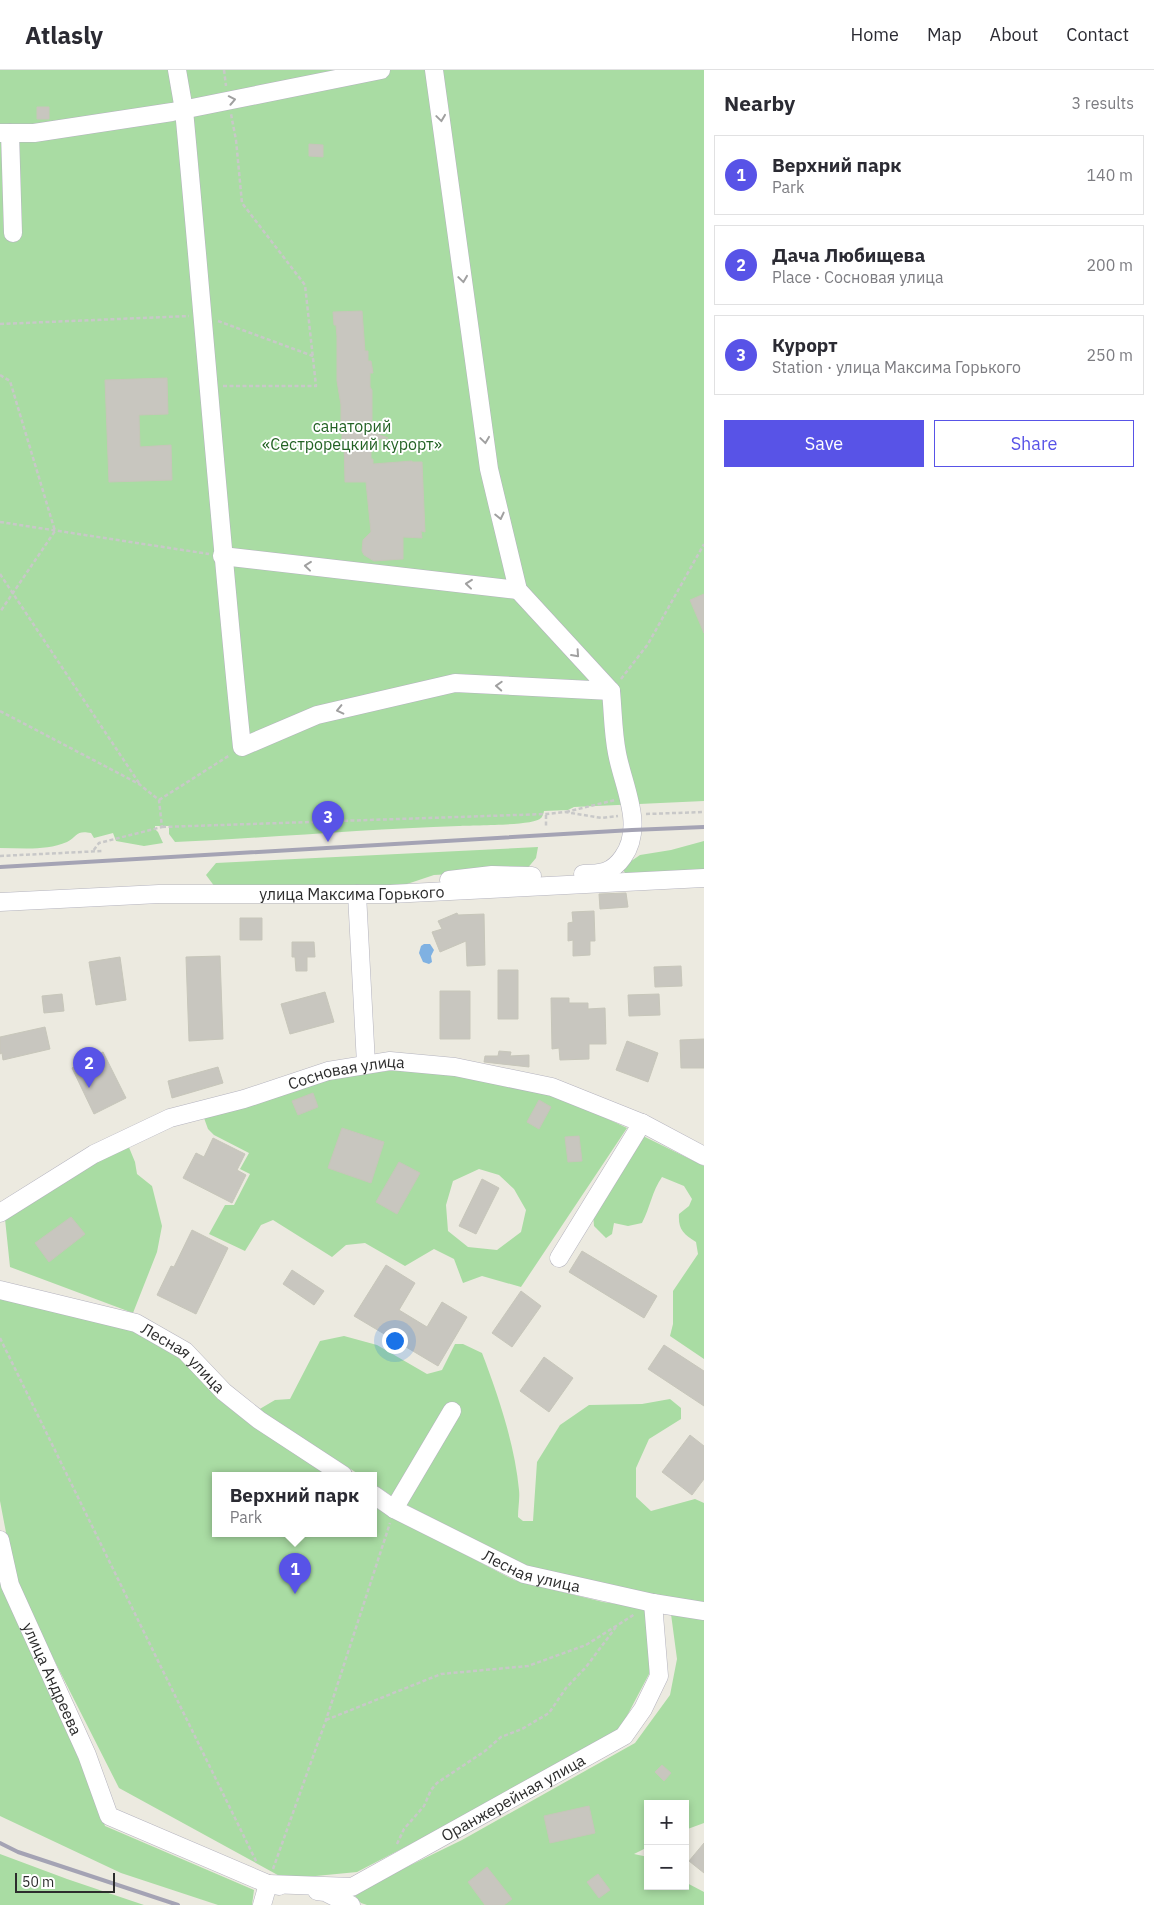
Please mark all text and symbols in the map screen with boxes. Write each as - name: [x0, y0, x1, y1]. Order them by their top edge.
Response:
- text: Atlasly: [25, 19, 103, 51]
- text: Home: [851, 23, 899, 46]
- text: Map: [927, 23, 962, 46]
- text: About: [990, 23, 1038, 46]
- text: Contact: [1066, 23, 1129, 46]
- text: Nearby: [724, 89, 795, 117]
- text: 3 results: [1071, 93, 1134, 113]
- one-way arrow: [227, 95, 236, 106]
- one-way arrow: [435, 115, 446, 123]
- text: Верхний парк: [772, 153, 902, 177]
- text: 1: [736, 165, 746, 185]
- text: 140 m: [1086, 165, 1133, 185]
- text: Park: [772, 177, 804, 197]
- text: Дача Любищева: [772, 243, 925, 267]
- text: 2: [736, 255, 746, 275]
- text: 200 m: [1086, 255, 1133, 275]
- text: Place · Сосновая улица: [772, 267, 943, 287]
- one-way arrow: [457, 275, 467, 284]
- text: Курорт: [772, 333, 838, 357]
- text: 3: [736, 345, 746, 365]
- text: 250 m: [1086, 345, 1133, 365]
- text: Station · улица Максима Горького: [772, 357, 1021, 377]
- park label: санаторий «Сестрорецкий курорт»: [262, 416, 442, 454]
- button: Save: [724, 420, 924, 467]
- button: Share: [934, 420, 1134, 467]
- one-way arrow: [479, 437, 490, 445]
- one-way arrow: [494, 512, 505, 521]
- one-way arrow: [303, 561, 311, 572]
- one-way arrow: [465, 579, 473, 590]
- one-way arrow: [570, 648, 579, 657]
- one-way arrow: [495, 680, 503, 691]
- one-way arrow: [335, 704, 344, 715]
- pin: 3: [312, 801, 344, 842]
- street label: улица Максима Горького: [259, 881, 445, 904]
- pin: 2: [73, 1047, 105, 1088]
- street label: Сосновая улица: [285, 1051, 406, 1094]
- street label: Лесная улица: [138, 1318, 230, 1397]
- your location: [382, 1328, 408, 1354]
- popup: [212, 1472, 377, 1537]
- text: Верхний парк: [230, 1483, 359, 1507]
- text: Park: [230, 1507, 262, 1527]
- street label: Лесная улица: [479, 1545, 583, 1596]
- pin: 1: [279, 1553, 311, 1594]
- street label: улица Андреева: [18, 1619, 87, 1739]
- street label: Оранжерейная улица: [437, 1749, 589, 1846]
- map controls: [644, 1800, 689, 1890]
- button: +: [644, 1800, 689, 1845]
- button: −: [644, 1845, 689, 1890]
- scale bar: [15, 1870, 115, 1893]
- text: 50 m: [22, 1873, 54, 1891]

